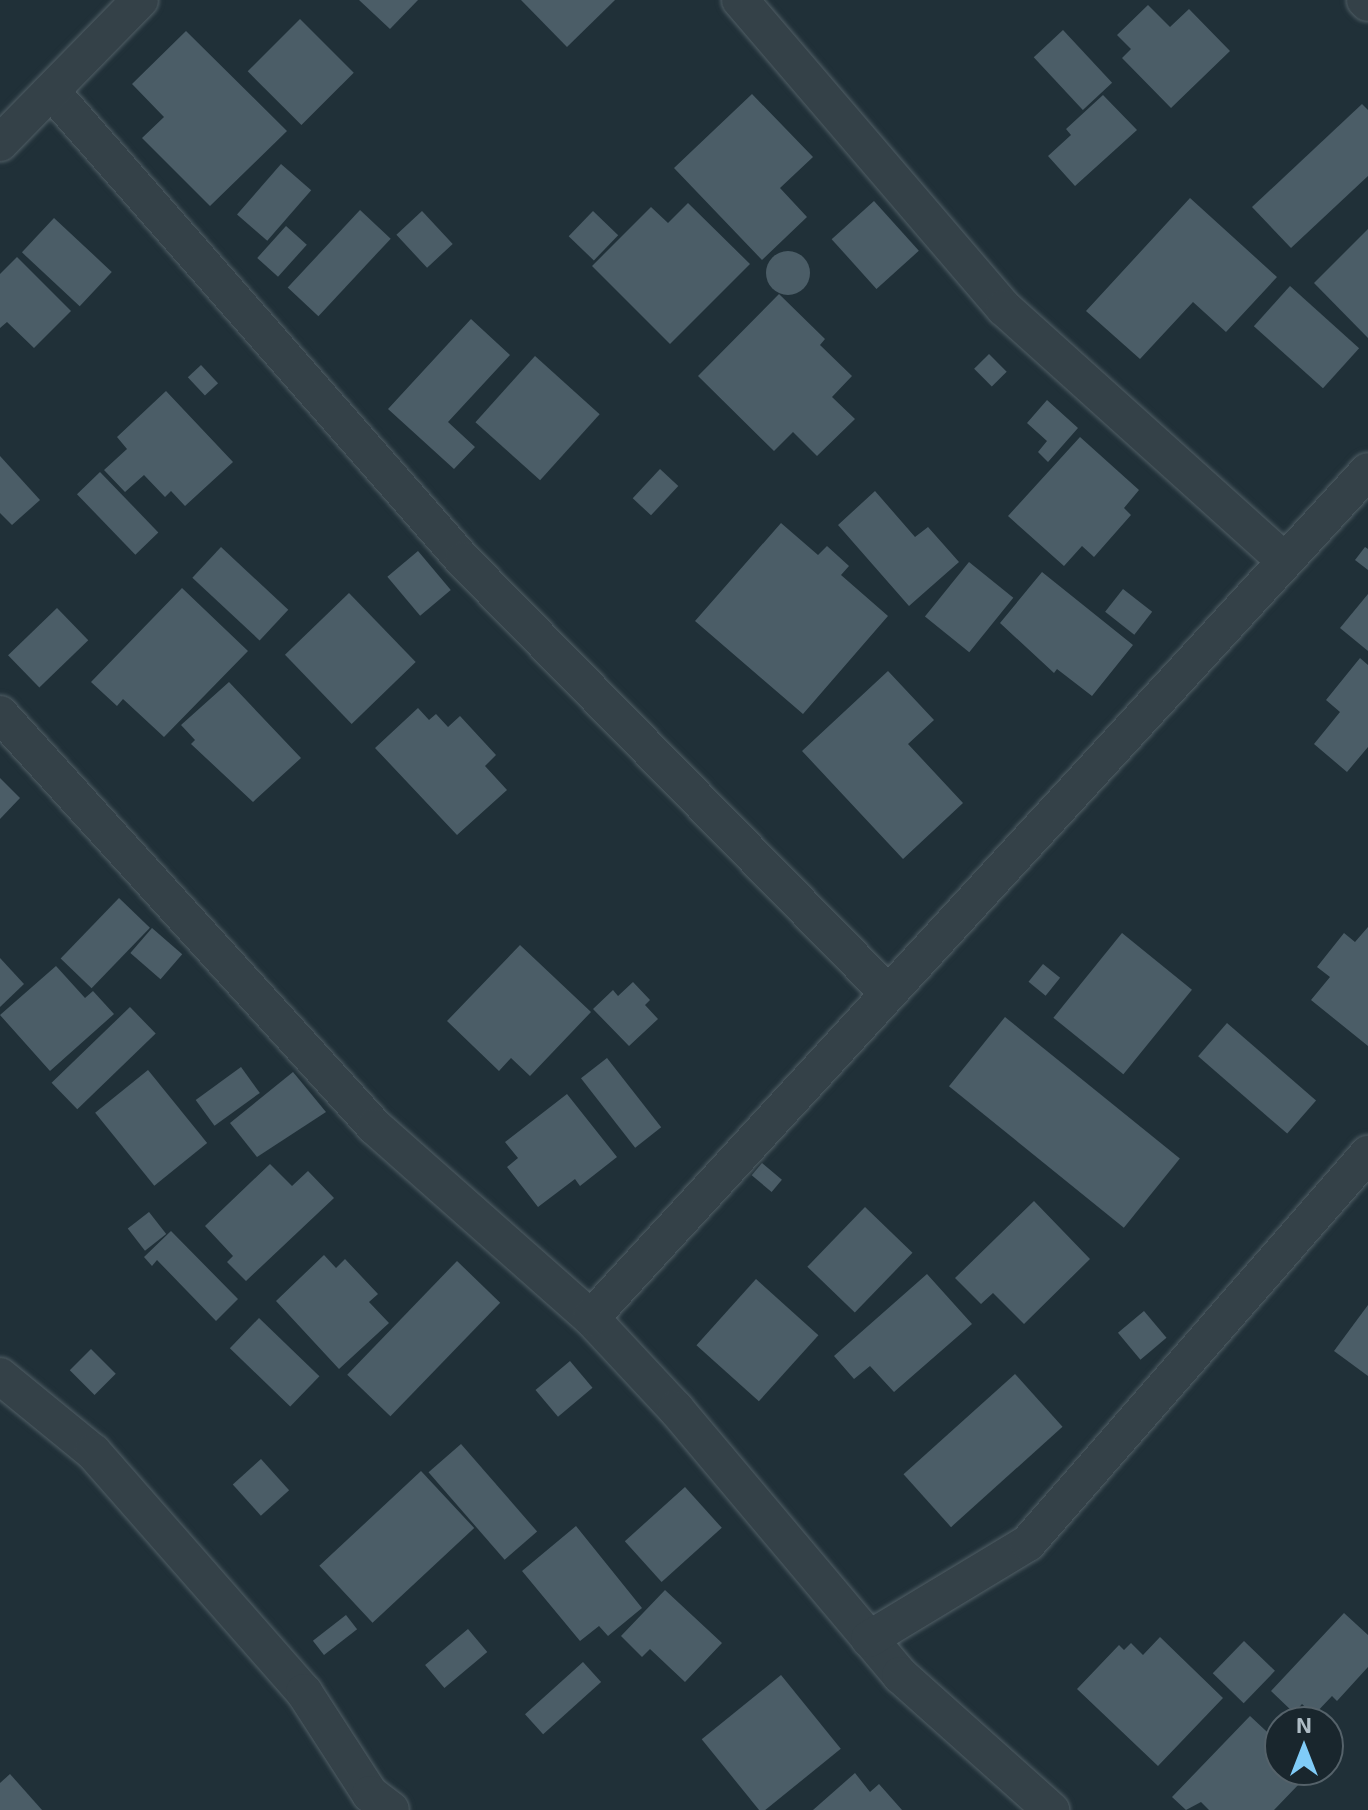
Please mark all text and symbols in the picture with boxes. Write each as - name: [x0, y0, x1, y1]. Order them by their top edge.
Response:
- north arrow: [1264, 1706, 1344, 1786]
- text: N: [1296, 1711, 1312, 1737]

